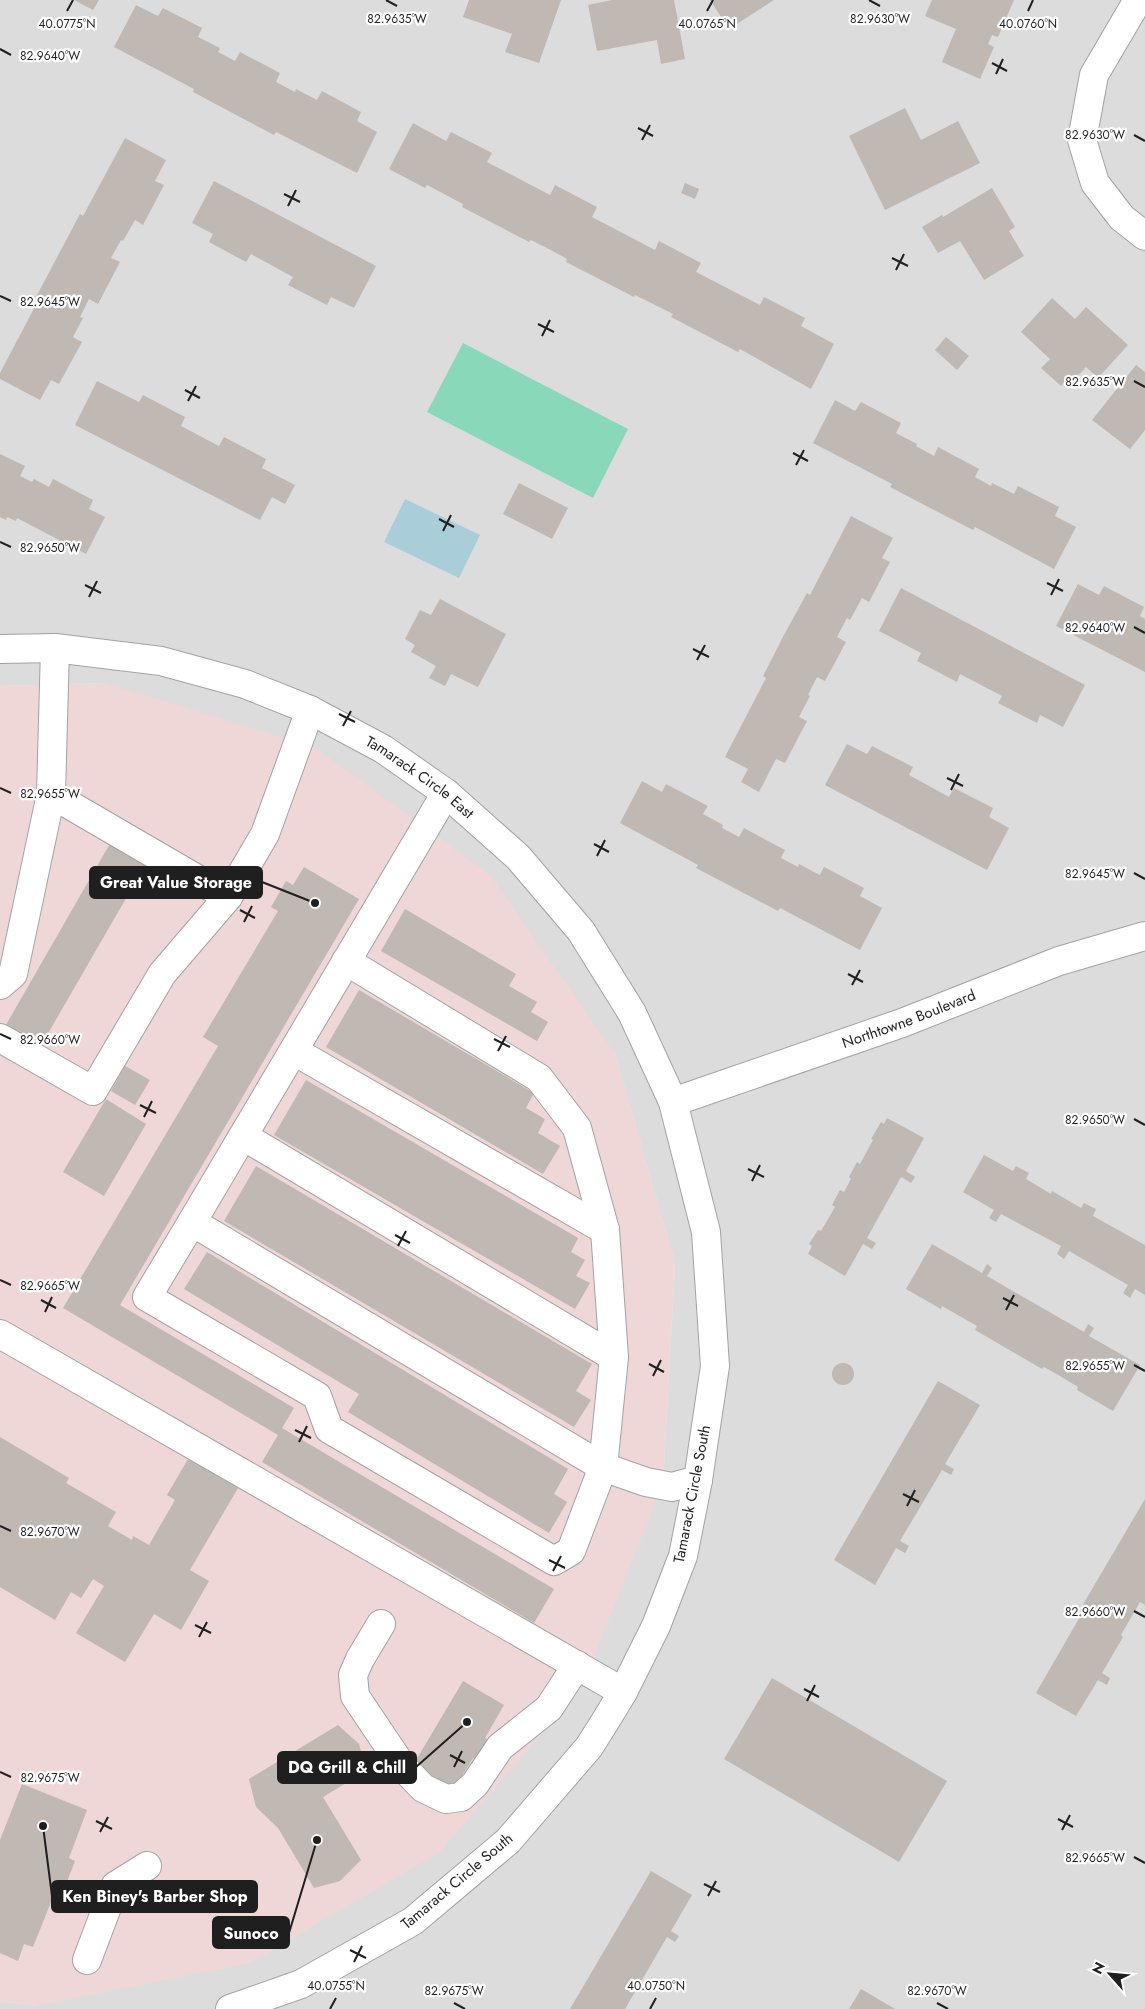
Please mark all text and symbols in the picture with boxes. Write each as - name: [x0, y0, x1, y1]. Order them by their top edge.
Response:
- text: 82.9635°W: [367, 10, 427, 28]
- text: 82.9630°W: [850, 10, 910, 28]
- text: 40.0775°N: [38, 15, 96, 33]
- text: 40.0765°N: [678, 15, 736, 33]
- text: 40.0760°N: [999, 15, 1057, 33]
- text: 82.9640°W: [20, 47, 80, 65]
- text: 82.9630°W: [1065, 126, 1125, 144]
- text: 82.9645°W: [20, 293, 80, 311]
- text: 82.9635°W: [1065, 373, 1125, 391]
- text: 82.9650°W: [20, 539, 80, 557]
- text: 82.9640°W: [1065, 619, 1125, 637]
- street label: Tamarack Circle East: [362, 731, 479, 824]
- text: 82.9655°W: [20, 785, 80, 803]
- text: 82.9645°W: [1065, 865, 1125, 883]
- callout: Great Value Storage: [90, 867, 262, 898]
- text: Great Value Storage: [100, 871, 252, 894]
- street label: Northtowne Boulevard: [839, 984, 979, 1054]
- text: 82.9660°W: [20, 1031, 80, 1049]
- text: 82.9650°W: [1065, 1111, 1125, 1129]
- text: 82.9665°W: [20, 1277, 80, 1295]
- text: 82.9655°W: [1065, 1357, 1125, 1375]
- street label: Tamarack Circle South: [668, 1423, 716, 1565]
- text: 82.9670°W: [20, 1523, 80, 1541]
- text: 82.9660°W: [1065, 1603, 1125, 1621]
- callout: DQ Grill & Chill: [278, 1752, 416, 1783]
- text: DQ Grill & Chill: [288, 1756, 406, 1779]
- text: 82.9675°W: [20, 1769, 80, 1787]
- street label: Tamarack Circle South: [396, 1828, 518, 1934]
- text: 82.9665°W: [1065, 1849, 1125, 1867]
- callout: Ken Biney's Barber Shop: [52, 1881, 257, 1912]
- text: Ken Biney's Barber Shop: [62, 1885, 248, 1908]
- callout: Sunoco: [213, 1917, 289, 1948]
- text: Sunoco: [223, 1922, 279, 1945]
- north arrow: [1085, 1949, 1135, 1999]
- text: N: [1087, 1959, 1110, 1978]
- text: 40.0755°N: [307, 1977, 365, 1995]
- text: 40.0750°N: [627, 1977, 685, 1995]
- text: 82.9675°W: [424, 1982, 484, 2000]
- text: 82.9670°W: [907, 1982, 967, 2000]

